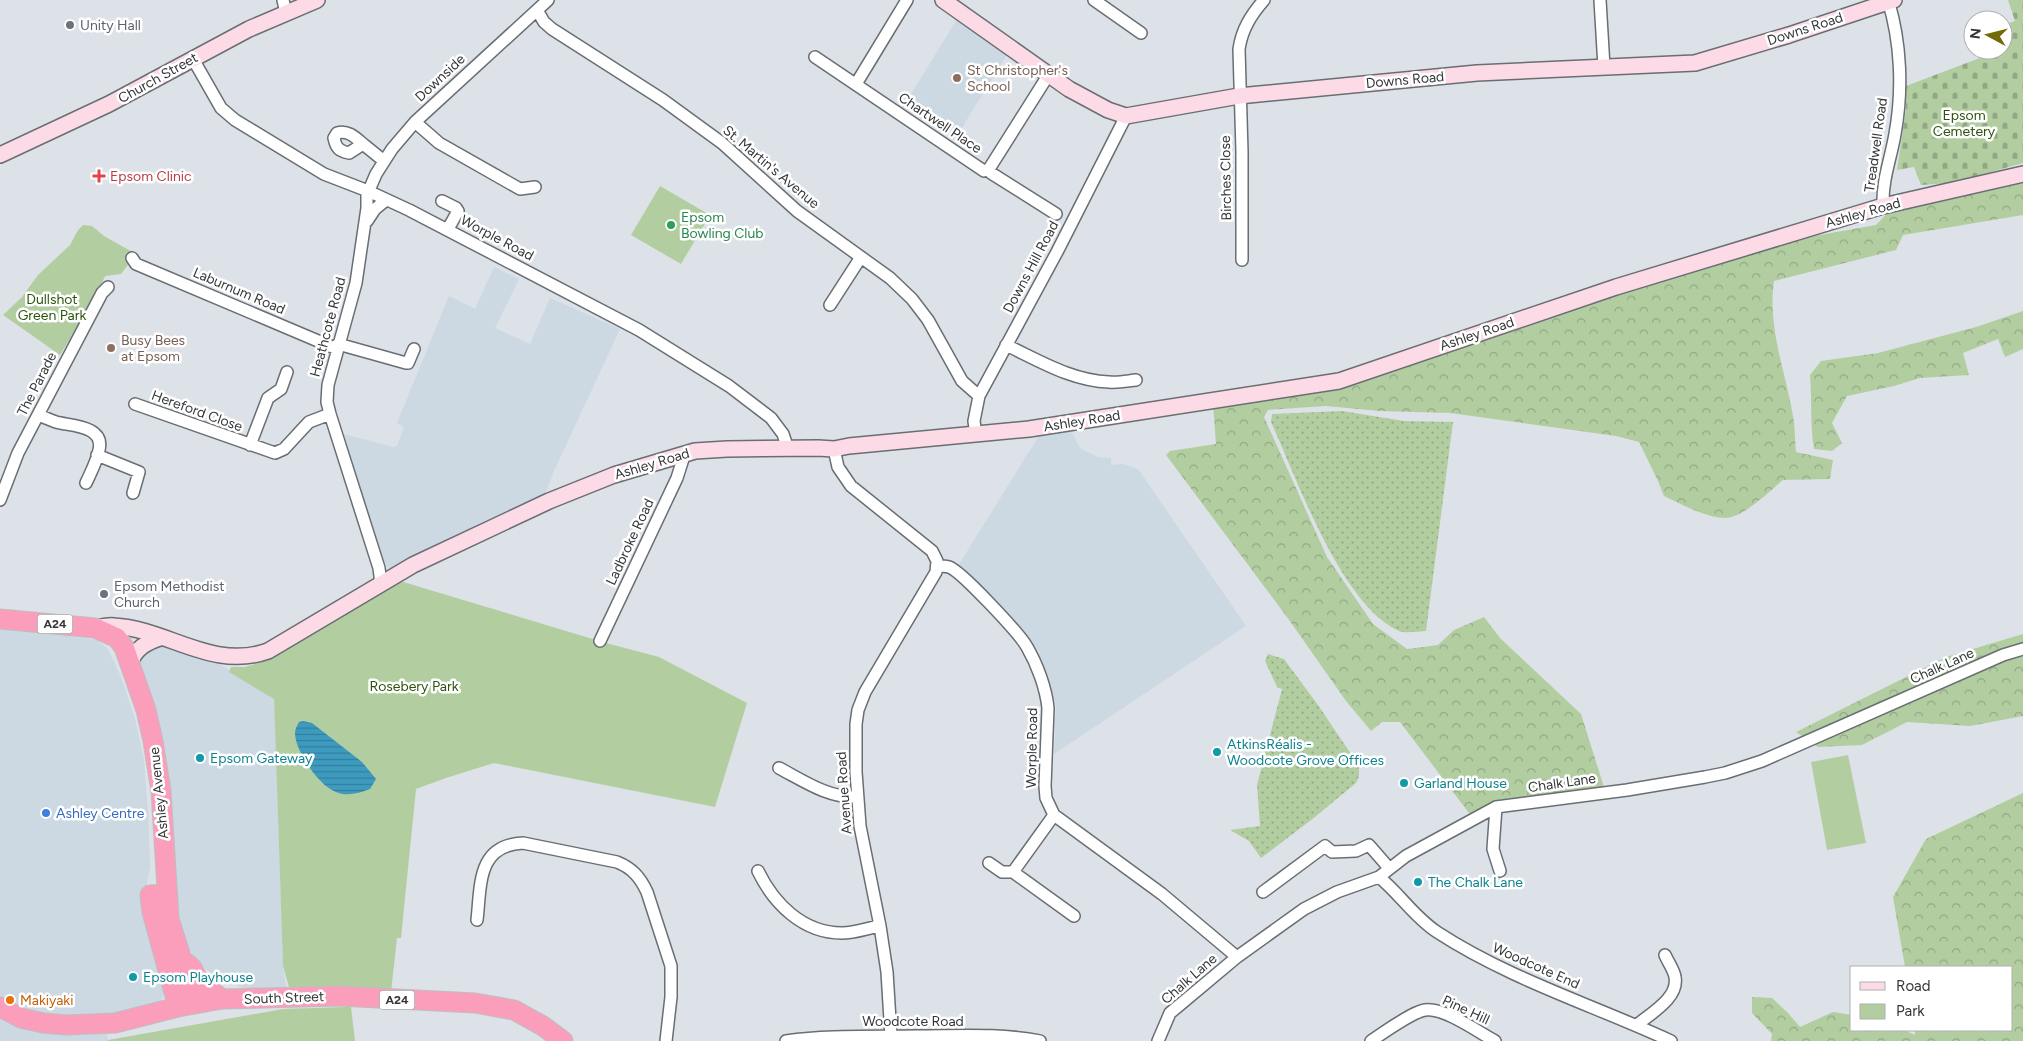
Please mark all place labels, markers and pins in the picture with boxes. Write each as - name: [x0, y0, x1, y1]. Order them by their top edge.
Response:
- place label: Unity Hall: [80, 17, 141, 34]
- marker: Unity Hall: [64, 19, 76, 31]
- place label: St Christopher's School: [967, 62, 1068, 95]
- marker: St Christopher's School: [951, 72, 963, 84]
- place label: Epsom Clinic: [110, 168, 192, 185]
- marker: Epsom Clinic: [92, 169, 106, 183]
- place label: Epsom Bowling Club: [681, 209, 763, 242]
- marker: Epsom Bowling Club: [665, 219, 677, 231]
- place label: Busy Bees at Epsom: [121, 332, 185, 365]
- marker: Busy Bees at Epsom: [105, 342, 117, 354]
- place label: Epsom Methodist Church: [114, 578, 225, 611]
- marker: Epsom Methodist Church: [98, 588, 110, 600]
- place label: AtkinsRéalis - Woodcote Grove Offices: [1227, 736, 1384, 769]
- marker: AtkinsRéalis - Woodcote Grove Offices: [1211, 746, 1223, 758]
- place label: Epsom Gateway: [210, 750, 313, 767]
- marker: Epsom Gateway: [194, 752, 206, 764]
- place label: Garland House: [1414, 775, 1507, 792]
- marker: Garland House: [1398, 777, 1410, 789]
- place label: Ashley Centre: [56, 805, 145, 822]
- marker: Ashley Centre: [40, 807, 52, 819]
- place label: The Chalk Lane: [1428, 874, 1523, 891]
- marker: The Chalk Lane: [1412, 876, 1424, 888]
- place label: Epsom Playhouse: [143, 969, 253, 986]
- marker: Epsom Playhouse: [127, 971, 139, 983]
- place label: Makiyaki: [20, 992, 73, 1009]
- marker: Makiyaki: [4, 994, 16, 1006]

